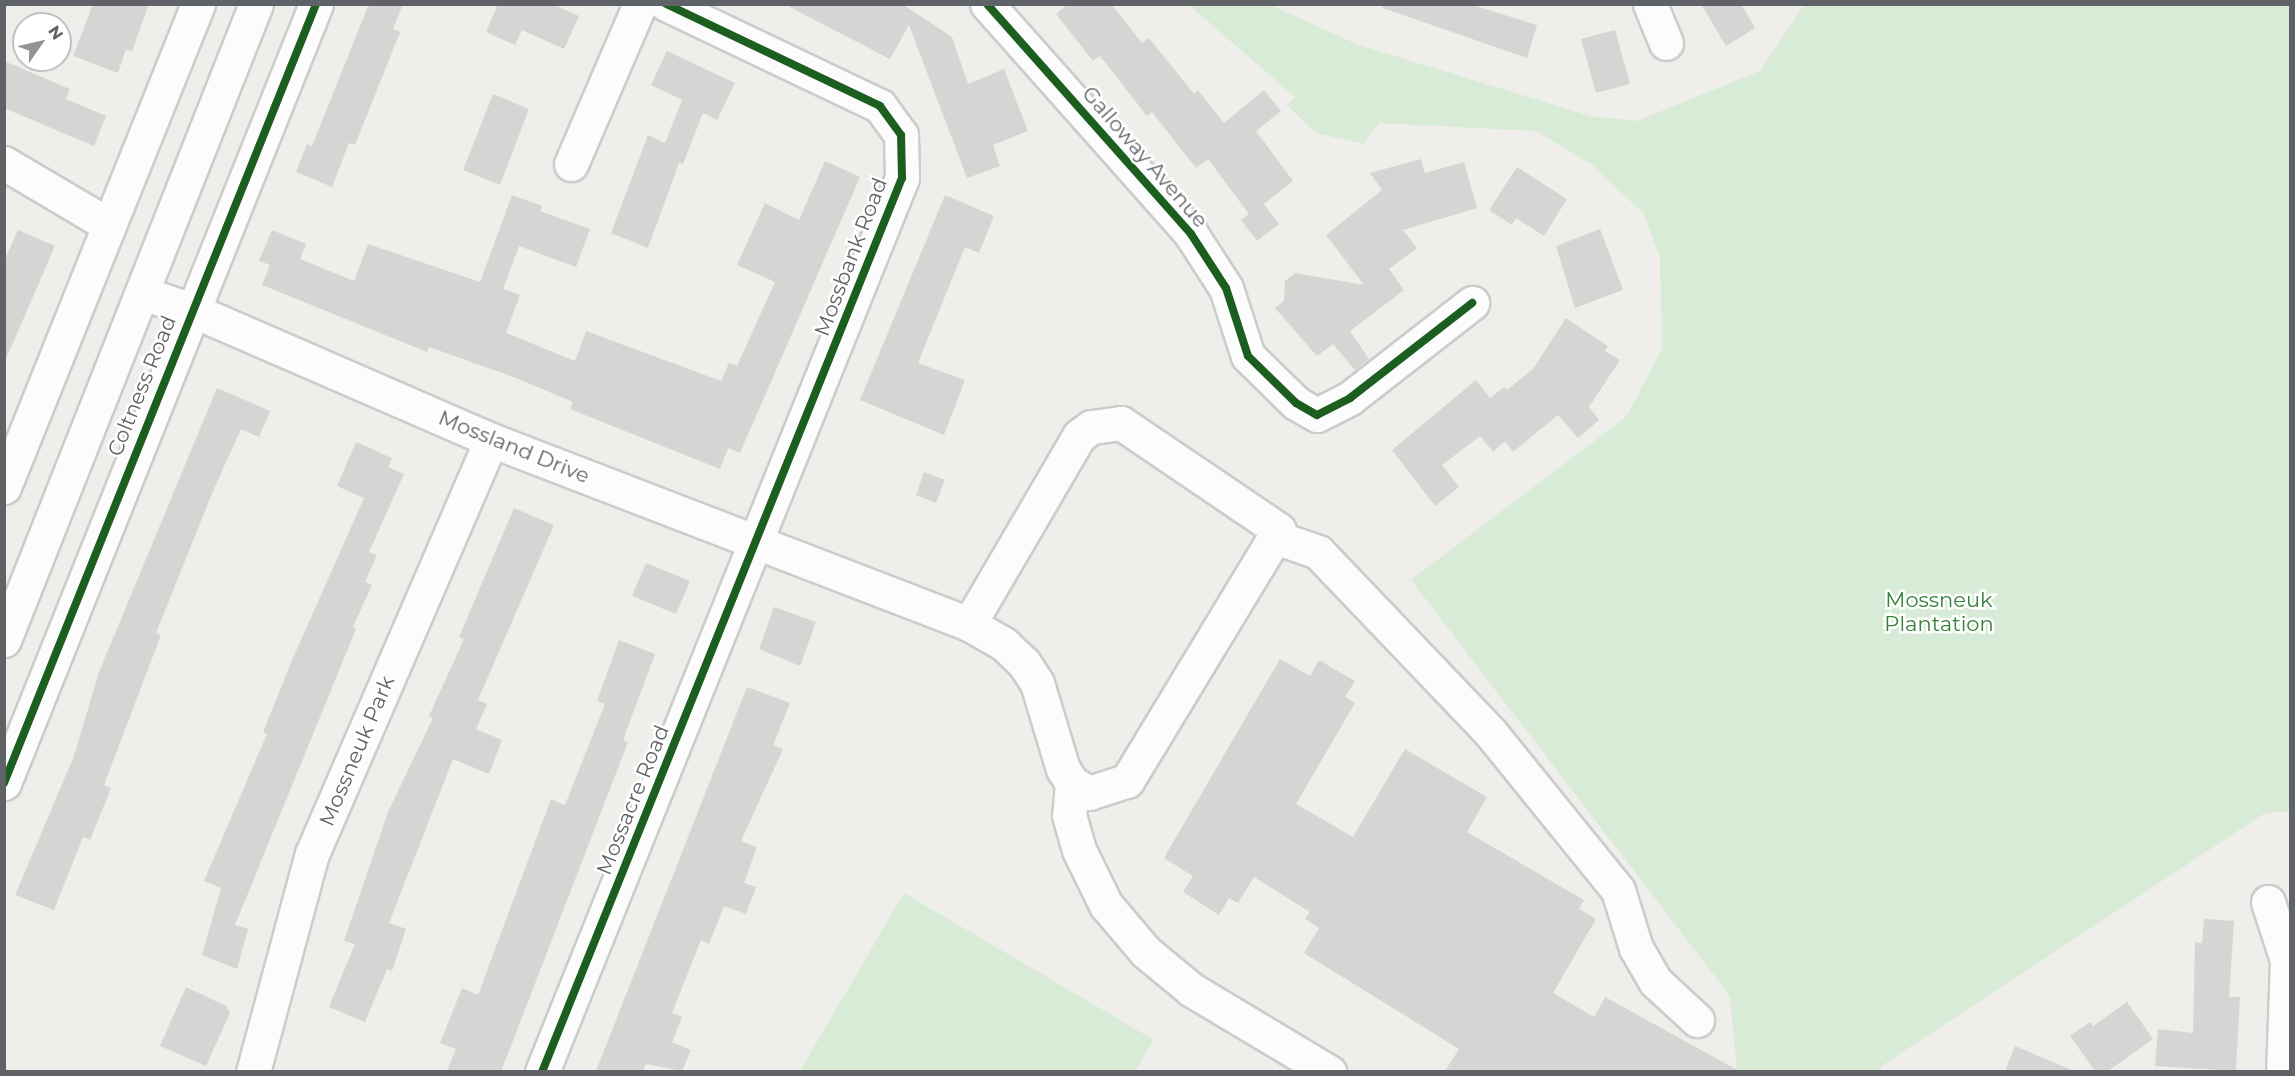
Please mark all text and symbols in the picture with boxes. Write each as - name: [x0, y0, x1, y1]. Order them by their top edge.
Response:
- north arrow: [12, 12, 72, 72]
- text: N: [44, 22, 67, 43]
- street label: Galloway Avenue: [1077, 81, 1213, 233]
- street label: Mossbank Road: [809, 174, 893, 340]
- street label: Coltness Road: [102, 312, 182, 460]
- street label: Mossland Drive: [435, 405, 593, 489]
- park label: Mossneuk Plantation: [1884, 587, 1994, 637]
- street label: Mossneuk Park: [314, 672, 400, 830]
- street label: Mossacre Road: [592, 721, 674, 879]

